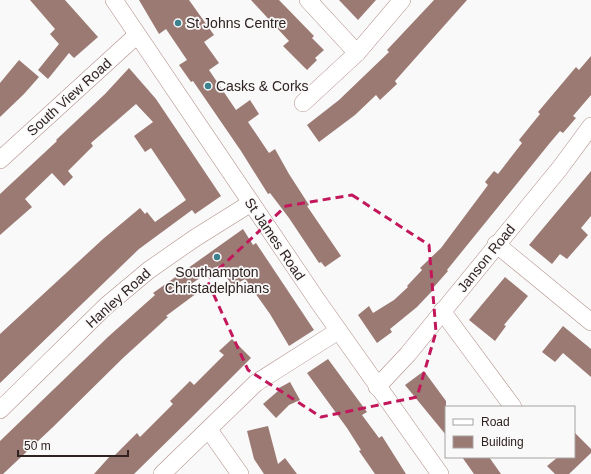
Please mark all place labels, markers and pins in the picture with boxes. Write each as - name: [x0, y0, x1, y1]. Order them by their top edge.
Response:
- place label: St Johns Centre: [186, 15, 287, 31]
- marker: St Johns Centre: [173, 18, 183, 28]
- place label: Casks & Corks: [216, 78, 309, 94]
- marker: Casks & Corks: [203, 81, 213, 91]
- marker: Southampton Christadelphians: [212, 252, 222, 262]
- place label: Southampton Christadelphians: [165, 264, 269, 296]

